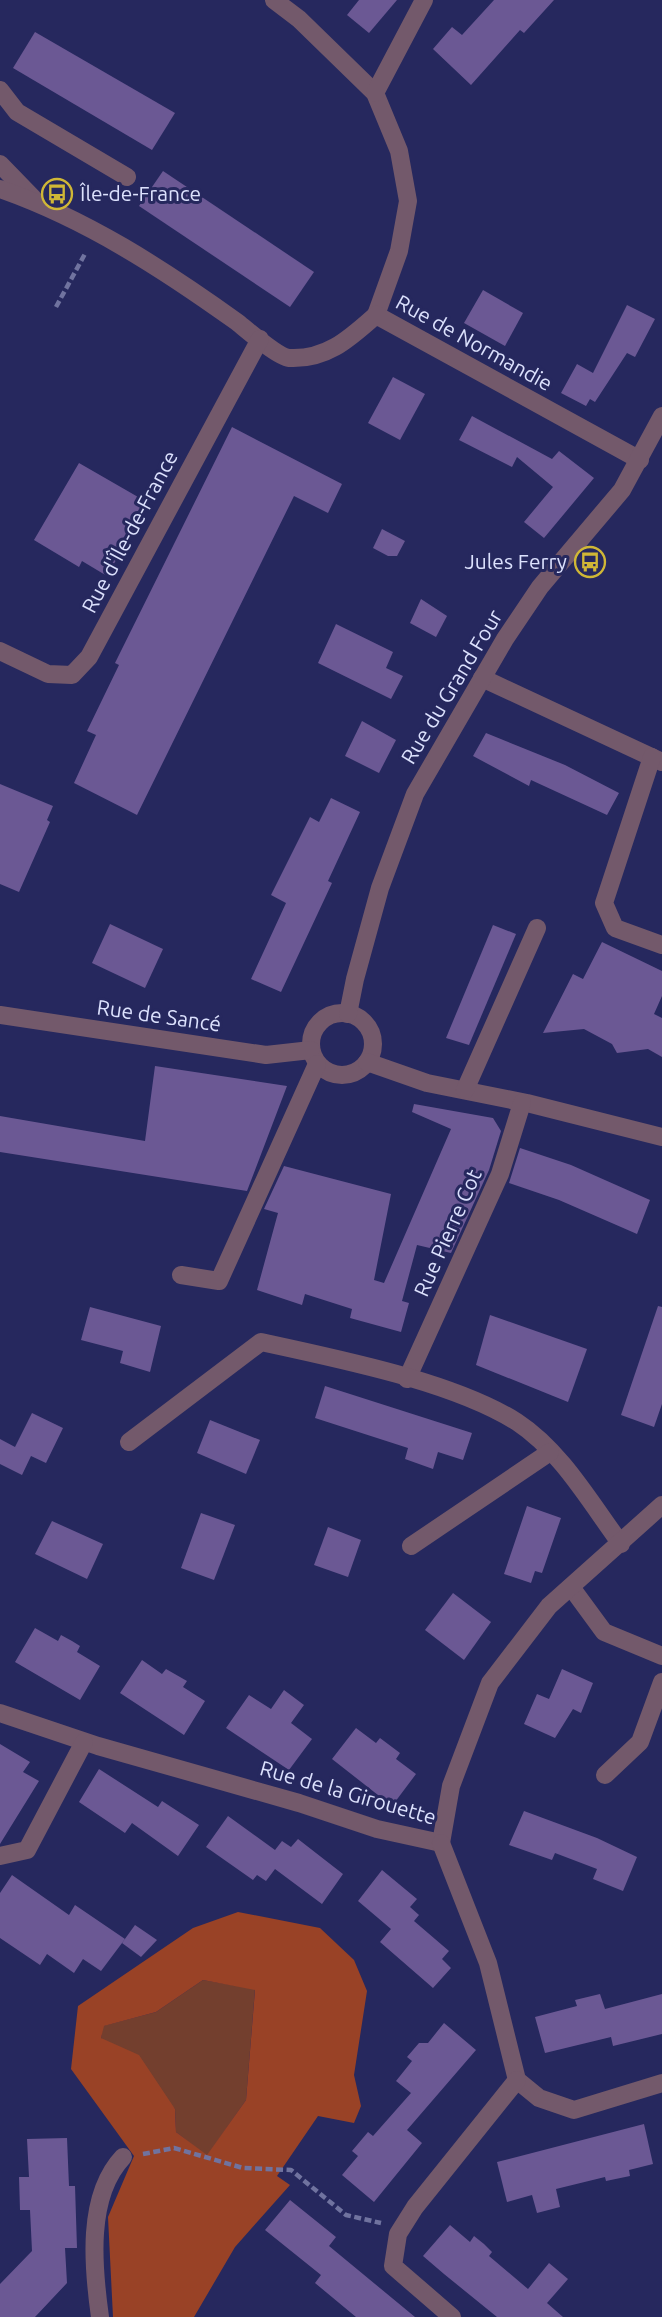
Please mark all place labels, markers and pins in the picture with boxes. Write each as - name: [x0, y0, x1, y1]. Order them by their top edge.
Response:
- bus stop icon: Île-de-France: [40, 177, 74, 211]
- place label: Île-de-France: [79, 181, 201, 205]
- bus stop icon: Jules Ferry: [573, 545, 607, 579]
- place label: Jules Ferry: [465, 549, 567, 573]

